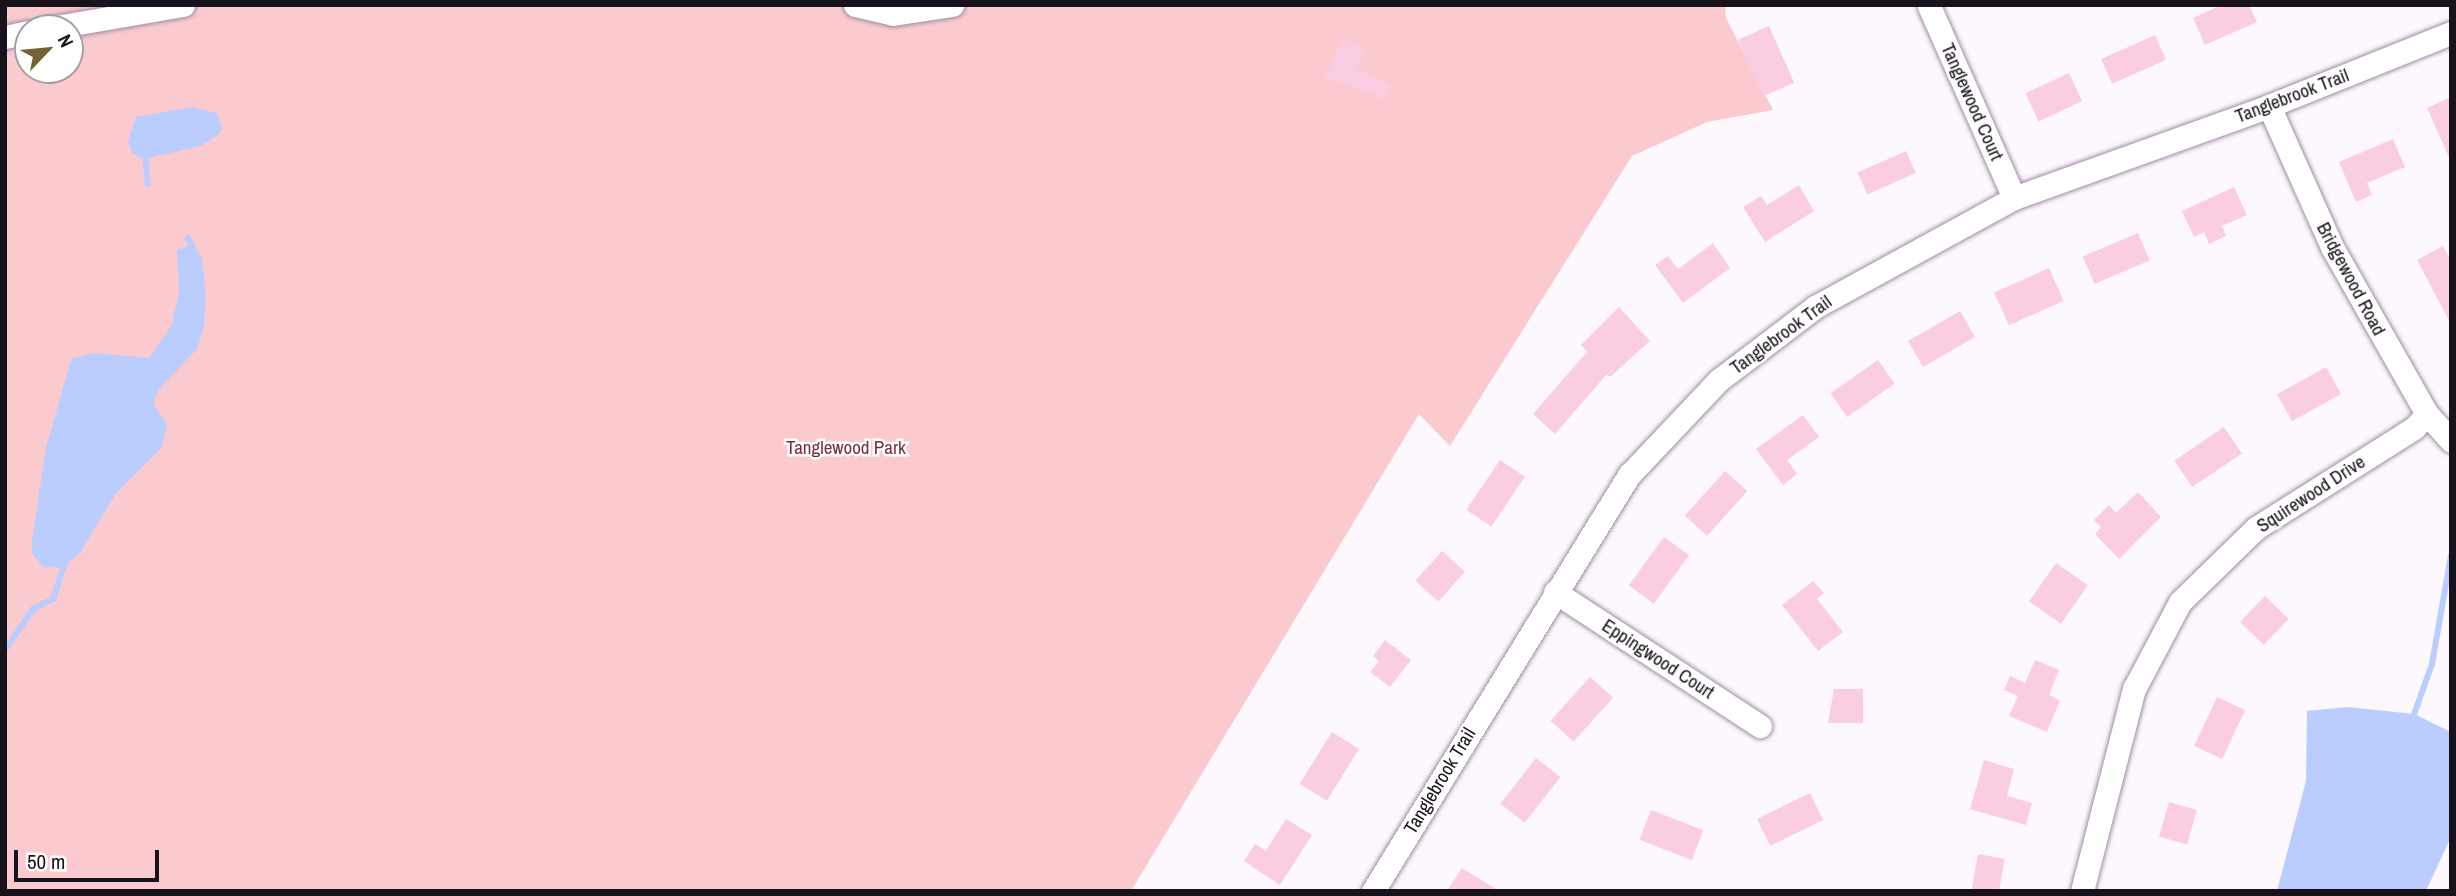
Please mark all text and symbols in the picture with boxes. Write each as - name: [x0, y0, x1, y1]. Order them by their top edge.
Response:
- north arrow: [14, 14, 84, 84]
- text: N: [52, 30, 80, 51]
- street label: Tanglewood Court: [1936, 40, 2008, 164]
- street label: Tanglebrook Trail: [2232, 64, 2352, 128]
- street label: Bridgewood Road: [2312, 219, 2390, 339]
- street label: Tanglebrook Trail: [1726, 290, 1836, 380]
- park label: Tanglewood Park: [786, 437, 906, 459]
- street label: Squirewood Drive: [2253, 450, 2369, 538]
- street label: Eppingwood Court: [1598, 614, 1718, 704]
- street label: Tanglebrook Trail: [1399, 724, 1481, 838]
- scale bar: [18, 836, 163, 880]
- text: 50 m: [27, 847, 65, 876]

